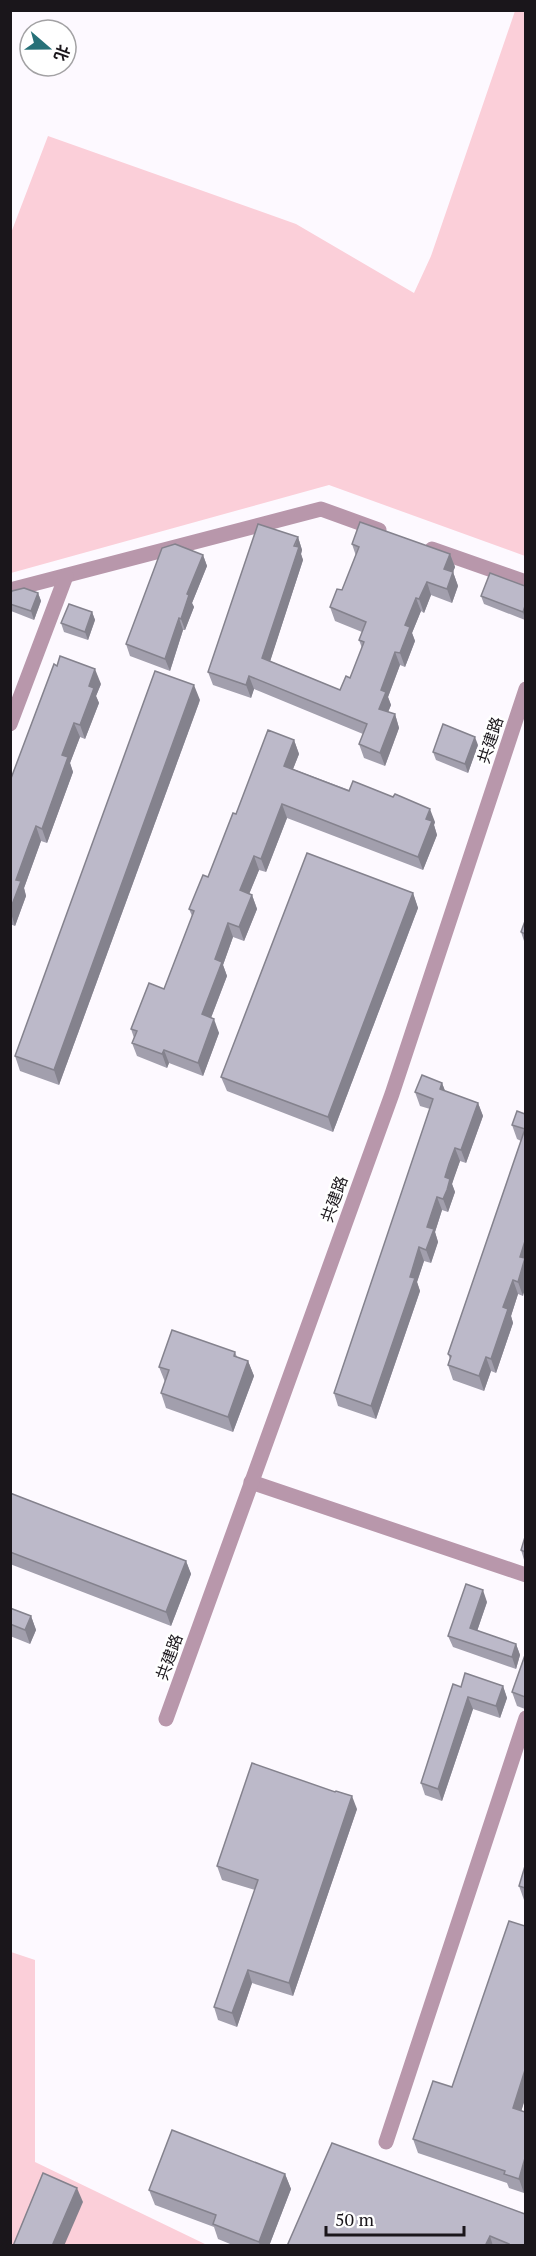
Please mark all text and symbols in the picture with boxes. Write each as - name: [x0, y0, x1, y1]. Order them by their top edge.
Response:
- north arrow: [18, 18, 78, 78]
- text: 北: [49, 42, 75, 64]
- street label: 共建路: [472, 714, 508, 766]
- street label: 共建路: [315, 1173, 353, 1225]
- street label: 共建路: [150, 1631, 188, 1683]
- scale bar: [326, 2199, 464, 2237]
- text: 50 m: [335, 2207, 375, 2231]

